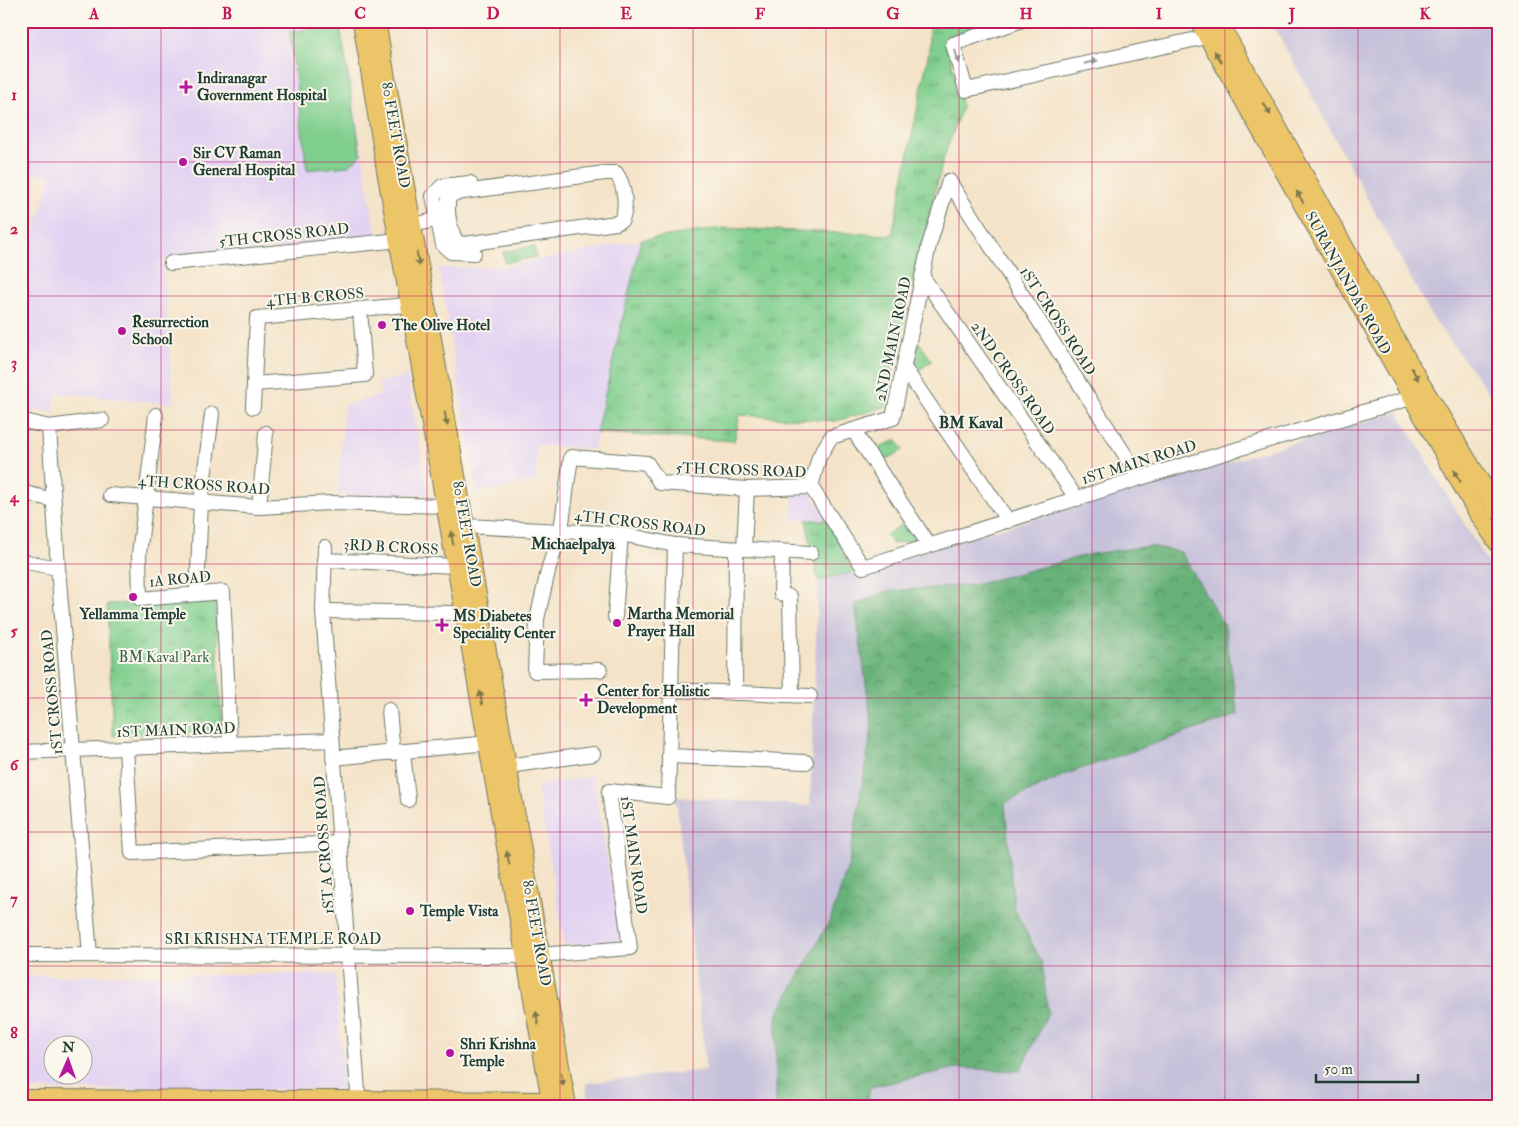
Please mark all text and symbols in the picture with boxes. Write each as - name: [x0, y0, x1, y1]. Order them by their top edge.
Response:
- text: A: [88, 4, 100, 24]
- text: B: [222, 4, 232, 24]
- text: C: [354, 4, 366, 24]
- text: D: [486, 4, 500, 24]
- text: E: [620, 4, 632, 24]
- text: F: [755, 4, 765, 24]
- text: G: [886, 4, 900, 24]
- text: H: [1019, 4, 1033, 24]
- text: I: [1156, 4, 1163, 24]
- text: J: [1288, 4, 1296, 25]
- text: K: [1419, 4, 1431, 24]
- one-way arrow: [953, 49, 961, 64]
- one-way arrow: [1213, 50, 1222, 63]
- one-way arrow: [1084, 58, 1099, 66]
- place label: Indiranagar Government Hospital: [197, 69, 327, 106]
- marker: Indiranagar Government Hospital: [179, 80, 193, 94]
- street label: 80 FEET ROAD: [377, 81, 414, 190]
- text: 1: [11, 85, 17, 105]
- one-way arrow: [1263, 103, 1272, 116]
- place label: Sir CV Raman General Hospital: [193, 144, 296, 181]
- marker: Sir CV Raman General Hospital: [177, 156, 189, 168]
- one-way arrow: [1296, 190, 1304, 204]
- street label: SURANJANDAS ROAD: [1299, 208, 1395, 359]
- text: 2: [10, 219, 18, 239]
- street label: 5TH CROSS ROAD: [218, 219, 350, 252]
- one-way arrow: [414, 251, 422, 267]
- street label: 1ST CROSS ROAD: [1015, 263, 1100, 379]
- street label: 2ND MAIN ROAD: [871, 275, 916, 403]
- street label: 4TH B CROSS: [265, 284, 365, 311]
- place label: Resurrection School: [132, 313, 209, 349]
- place label: The Olive Hotel: [391, 316, 491, 335]
- street label: 2ND CROSS ROAD: [966, 318, 1059, 439]
- marker: The Olive Hotel: [376, 319, 388, 331]
- marker: Resurrection School: [116, 325, 128, 337]
- text: 3: [11, 353, 17, 373]
- one-way arrow: [1410, 367, 1419, 380]
- one-way arrow: [443, 411, 451, 427]
- district label: BM Kaval: [939, 413, 1004, 433]
- street label: 1ST MAIN ROAD: [1080, 436, 1199, 489]
- street label: 5TH CROSS ROAD: [675, 459, 807, 482]
- one-way arrow: [1453, 469, 1461, 483]
- street label: 4TH CROSS ROAD: [137, 471, 271, 500]
- street label: 80 FEET ROAD: [448, 480, 485, 589]
- text: 4: [9, 487, 20, 507]
- street label: 4TH CROSS ROAD: [573, 506, 707, 541]
- one-way arrow: [447, 530, 455, 546]
- district label: Michaelpalya: [530, 534, 615, 555]
- street label: 3RD B CROSS: [343, 536, 439, 559]
- street label: 1A ROAD: [148, 567, 212, 592]
- marker: Yellamma Temple: [127, 591, 139, 603]
- place label: Yellamma Temple: [79, 605, 187, 625]
- place label: Martha Memorial Prayer Hall: [626, 605, 734, 642]
- place label: MS Diabetes Speciality Center: [452, 607, 556, 644]
- marker: Martha Memorial Prayer Hall: [611, 617, 623, 629]
- marker: MS Diabetes Speciality Center: [435, 618, 449, 632]
- text: 5: [10, 621, 18, 641]
- street label: 1ST CROSS ROAD: [38, 629, 67, 755]
- park label: BM Kaval Park: [119, 648, 209, 667]
- place label: Center for Holistic Development: [597, 682, 711, 719]
- one-way arrow: [476, 690, 484, 706]
- marker: Center for Holistic Development: [579, 693, 593, 707]
- street label: 1ST MAIN ROAD: [116, 719, 236, 742]
- text: 6: [10, 755, 20, 775]
- street label: 1ST A CROSS ROAD: [310, 775, 339, 915]
- street label: 1ST MAIN ROAD: [616, 795, 651, 915]
- one-way arrow: [504, 850, 512, 866]
- street label: 80 FEET ROAD: [518, 879, 555, 988]
- text: 7: [10, 889, 18, 909]
- place label: Temple Vista: [419, 902, 499, 922]
- marker: Temple Vista: [404, 905, 416, 917]
- street label: SRI KRISHNA TEMPLE ROAD: [165, 930, 381, 949]
- one-way arrow: [533, 1011, 541, 1026]
- text: 8: [10, 1023, 18, 1043]
- north arrow: [42, 1034, 92, 1084]
- place label: Shri Krishna Temple: [459, 1035, 537, 1072]
- text: N: [61, 1039, 75, 1056]
- marker: Shri Krishna Temple: [444, 1047, 456, 1059]
- scale bar: [1316, 1052, 1419, 1084]
- text: 50 m: [1324, 1060, 1353, 1079]
- one-way arrow: [559, 1071, 567, 1087]

